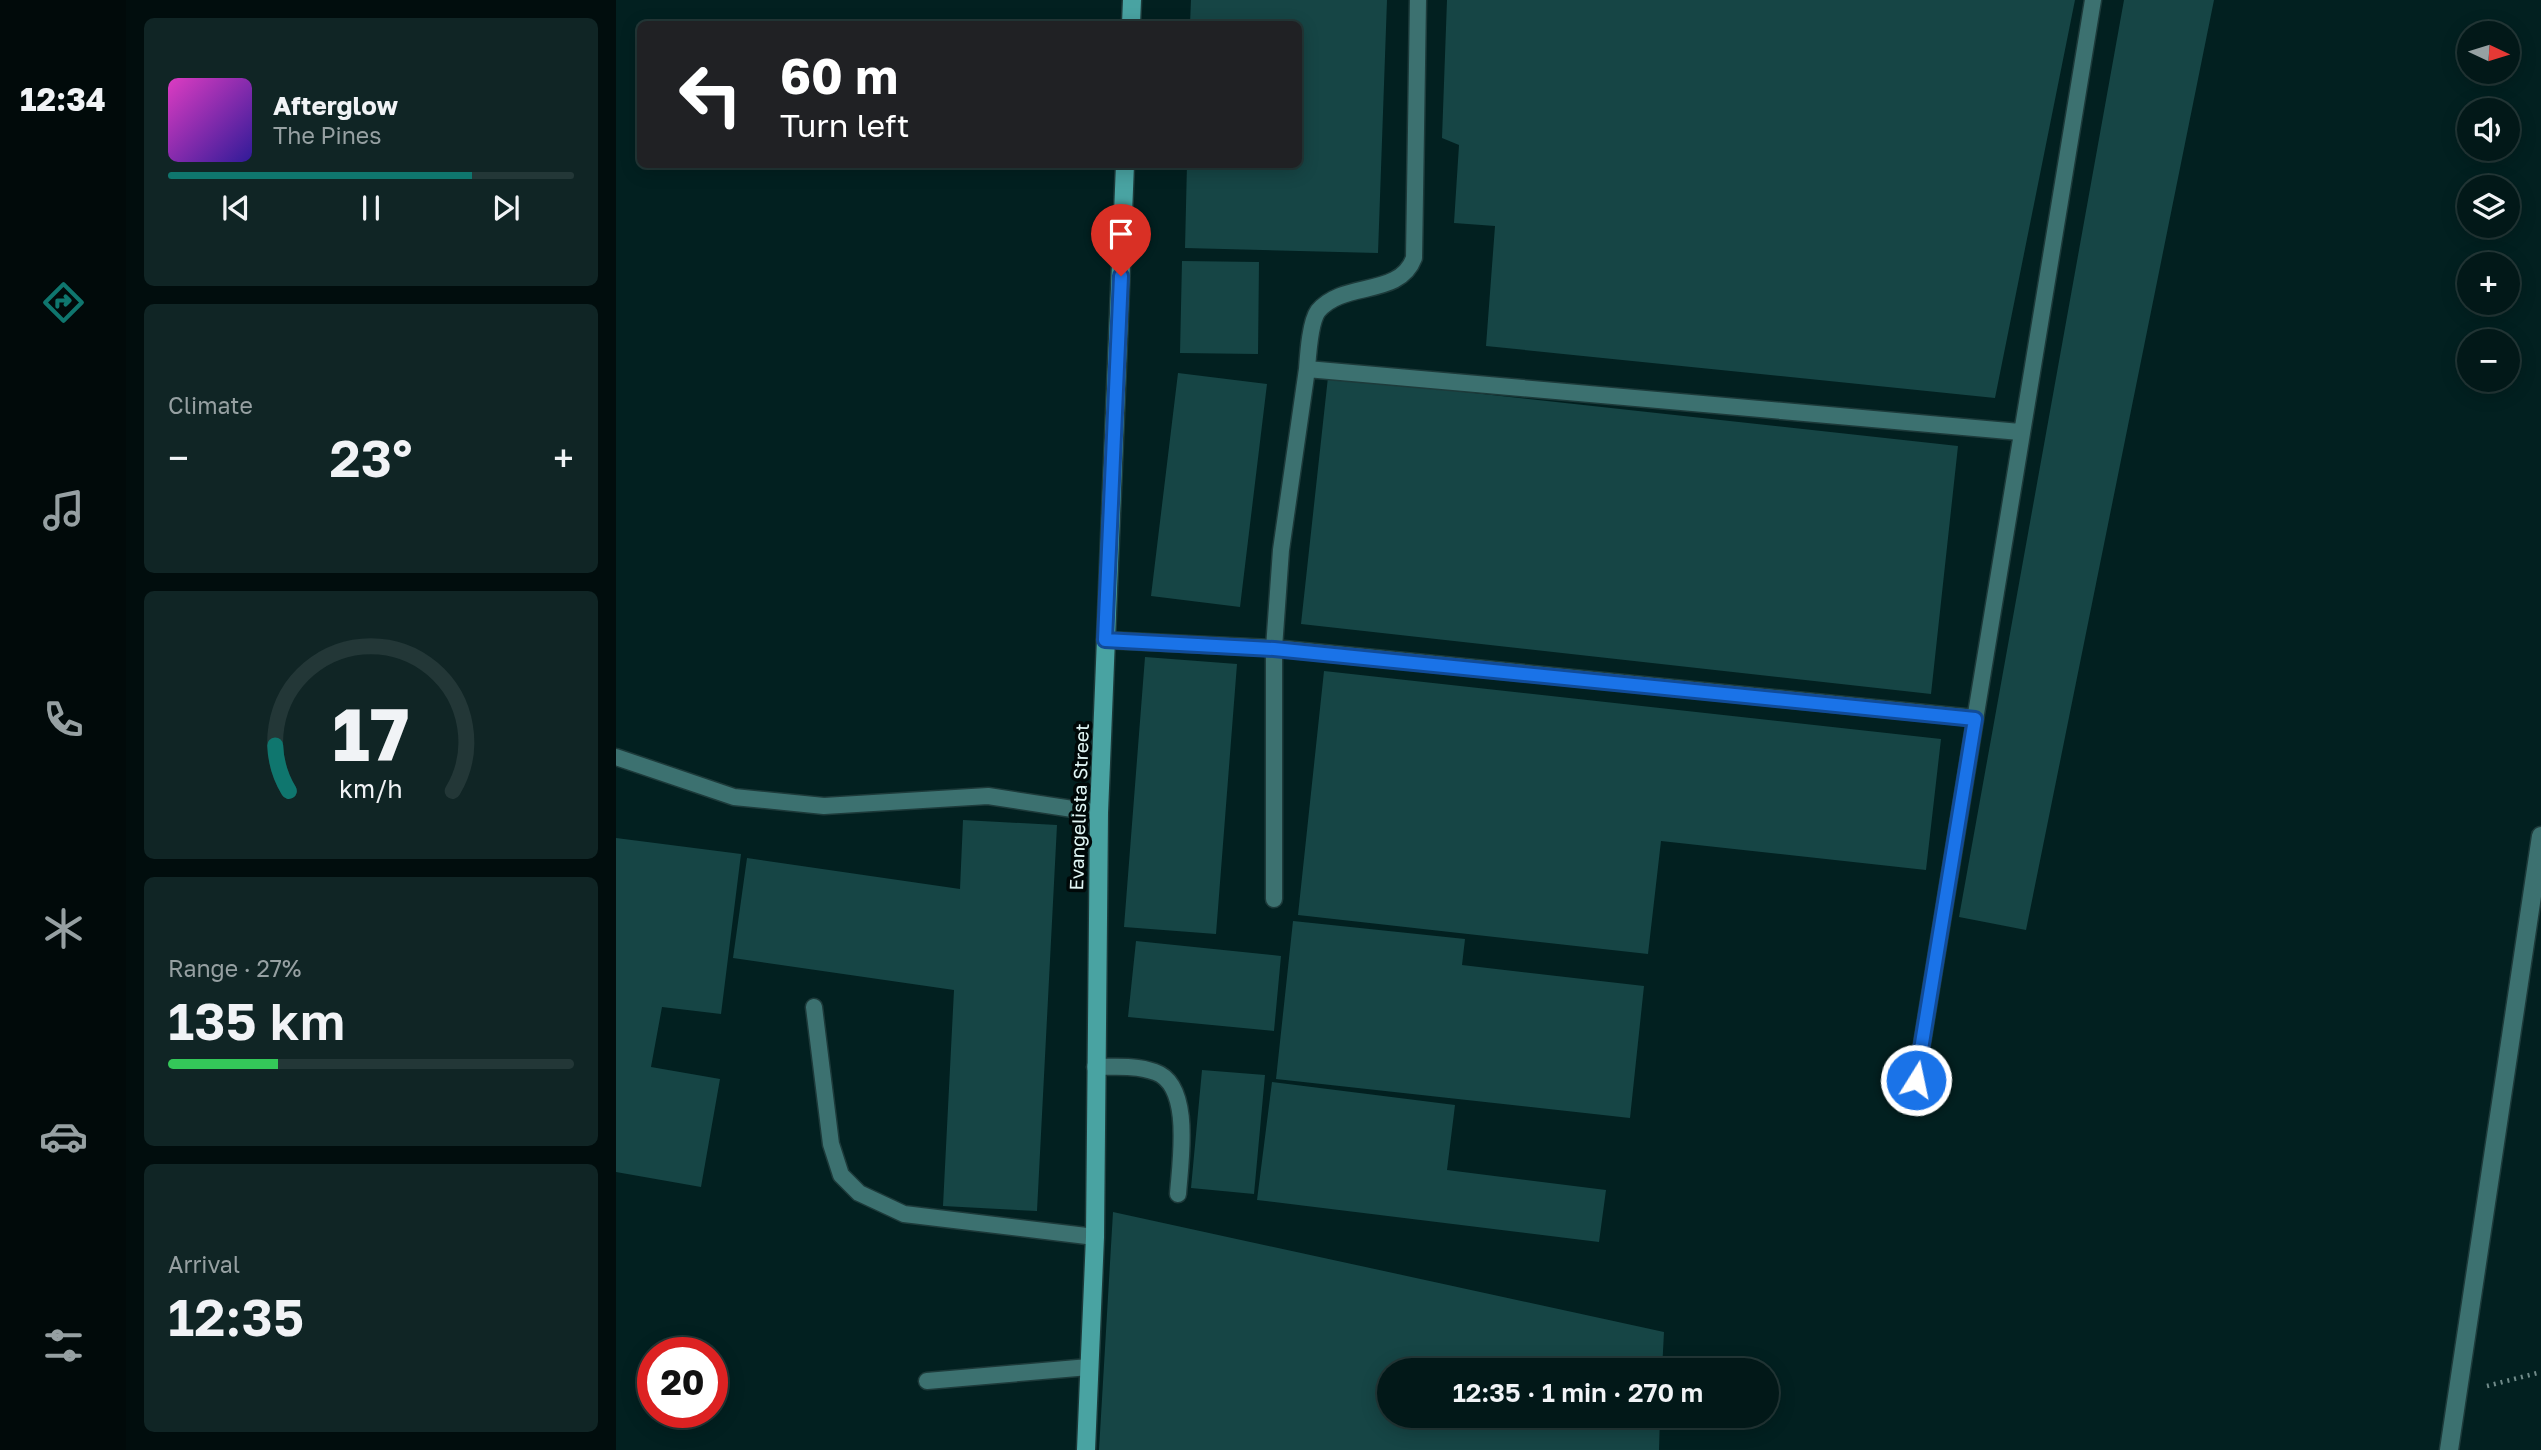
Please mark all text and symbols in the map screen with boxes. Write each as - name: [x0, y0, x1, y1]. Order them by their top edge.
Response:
- north arrow: [2457, 21, 2520, 84]
- map controls: [2457, 21, 2520, 392]
- text: 60 m: [780, 46, 898, 105]
- icon: left: [665, 49, 756, 140]
- text: 12:34: [20, 80, 106, 118]
- text: Afterglow: [273, 90, 398, 121]
- button: sound: [2457, 98, 2520, 161]
- text: Turn left: [780, 106, 909, 144]
- text: The Pines: [273, 121, 381, 149]
- button: layers: [2457, 175, 2520, 238]
- icon: previous: [217, 189, 255, 227]
- icon: pause: [352, 189, 390, 227]
- icon: next: [487, 189, 525, 227]
- pin: [1091, 204, 1151, 276]
- icon: arrive: [1102, 215, 1140, 253]
- button: +: [2457, 252, 2520, 315]
- icon: directions: [39, 278, 88, 327]
- button: −: [2457, 329, 2520, 392]
- text: Climate: [168, 391, 253, 419]
- text: 23°: [330, 426, 412, 488]
- text: −: [168, 435, 189, 480]
- text: +: [553, 435, 574, 480]
- icon: music: [39, 486, 88, 535]
- text: 17: [332, 690, 410, 777]
- icon: phone: [39, 695, 88, 744]
- street label: Evangelista Street: [1064, 723, 1093, 891]
- text: km/h: [339, 773, 403, 804]
- icon: climate: [39, 904, 88, 953]
- text: Range · 27%: [168, 954, 301, 982]
- text: 135 km: [168, 989, 345, 1051]
- position arrow: [1879, 1043, 1953, 1117]
- icon: car: [39, 1112, 88, 1161]
- text: Arrival: [168, 1250, 240, 1278]
- text: 12:35: [168, 1285, 304, 1347]
- icon: filters: [39, 1321, 88, 1370]
- speed limit sign: 20: [637, 1337, 728, 1428]
- text: 12:35 · 1 min · 270 m: [1453, 1377, 1703, 1408]

